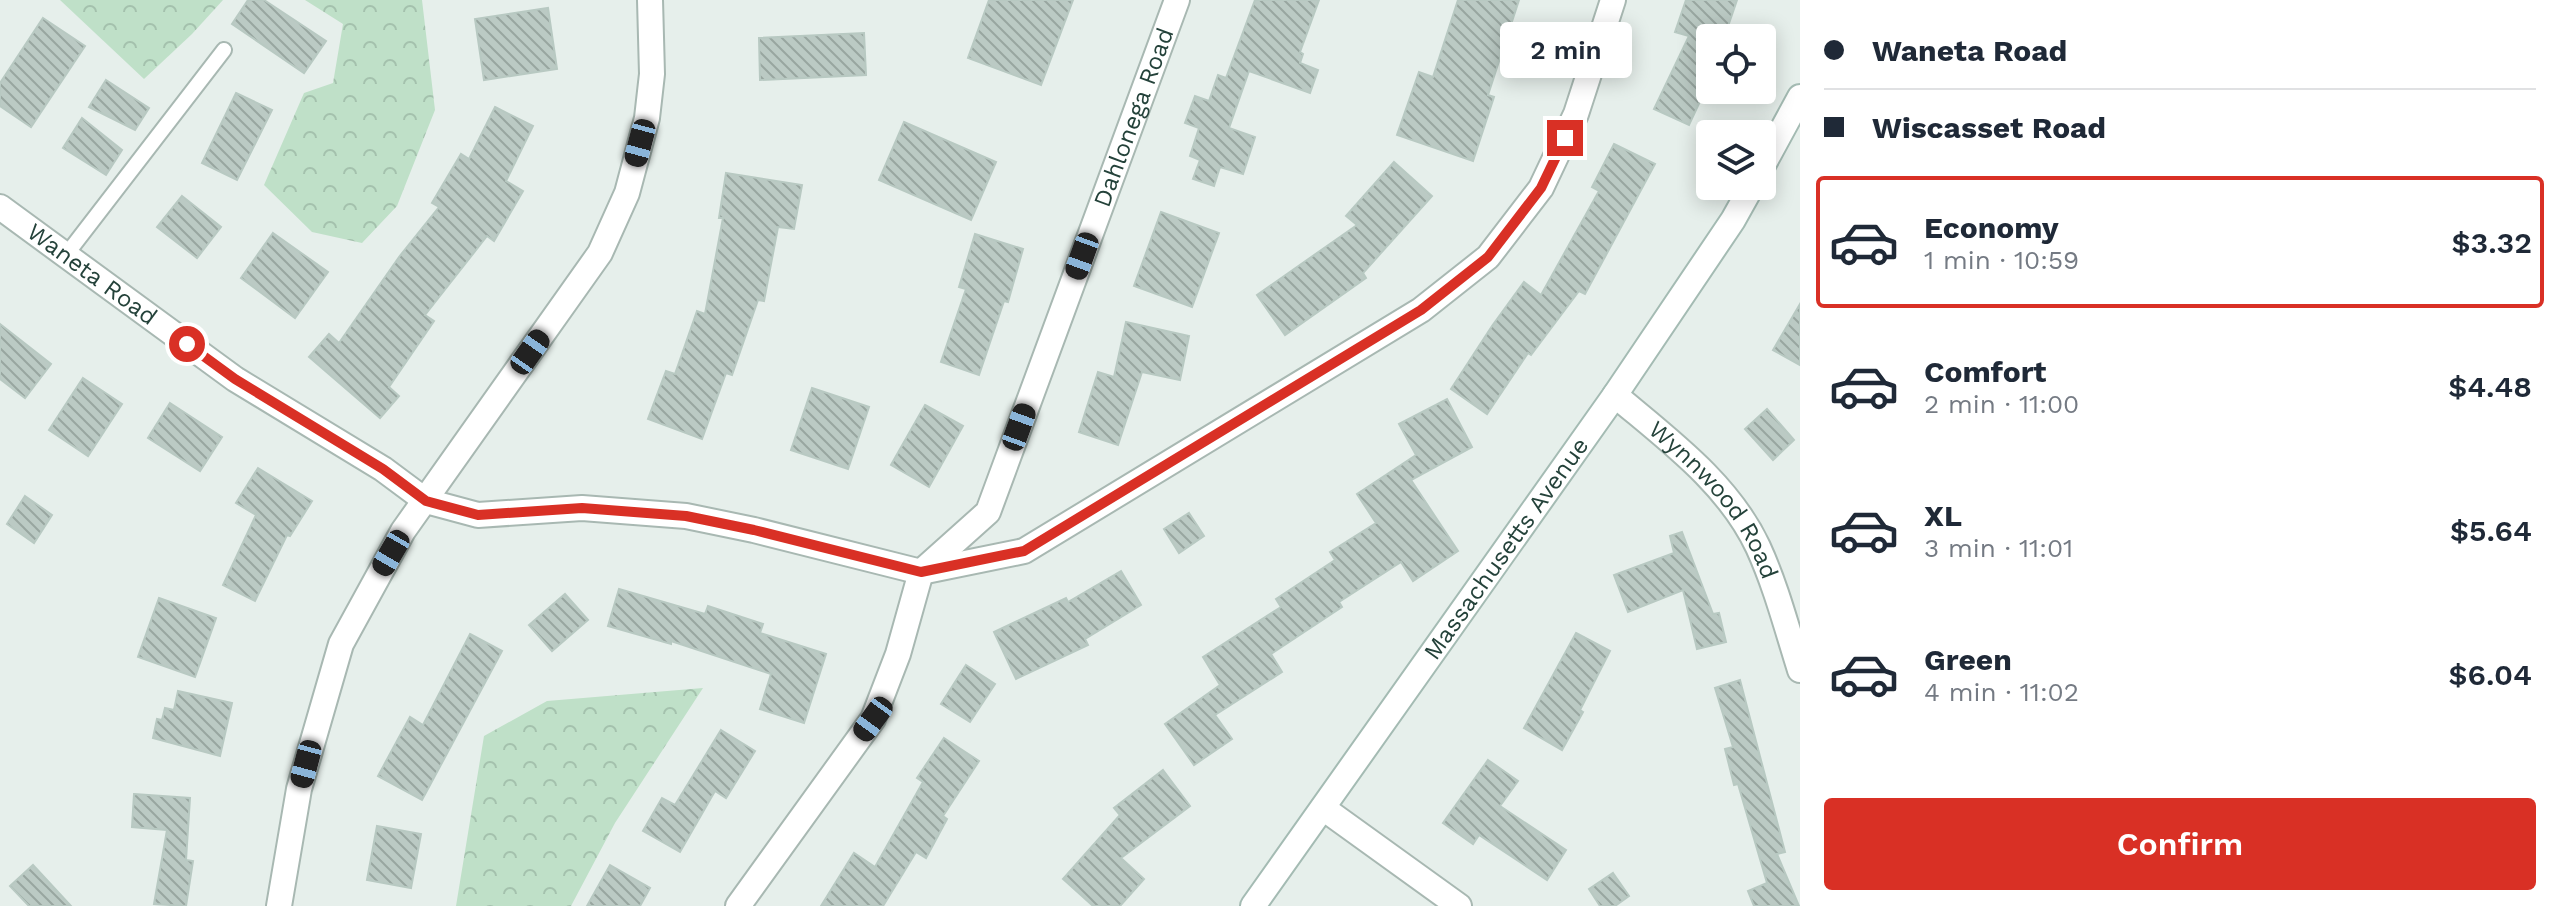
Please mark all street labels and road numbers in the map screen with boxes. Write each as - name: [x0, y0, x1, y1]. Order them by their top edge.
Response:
- street label: Dahlonega Road: [1088, 24, 1179, 211]
- street label: Waneta Road: [22, 218, 162, 331]
- street label: Wynnwood Road: [1643, 415, 1784, 583]
- street label: Massachusetts Avenue: [1418, 432, 1594, 665]

